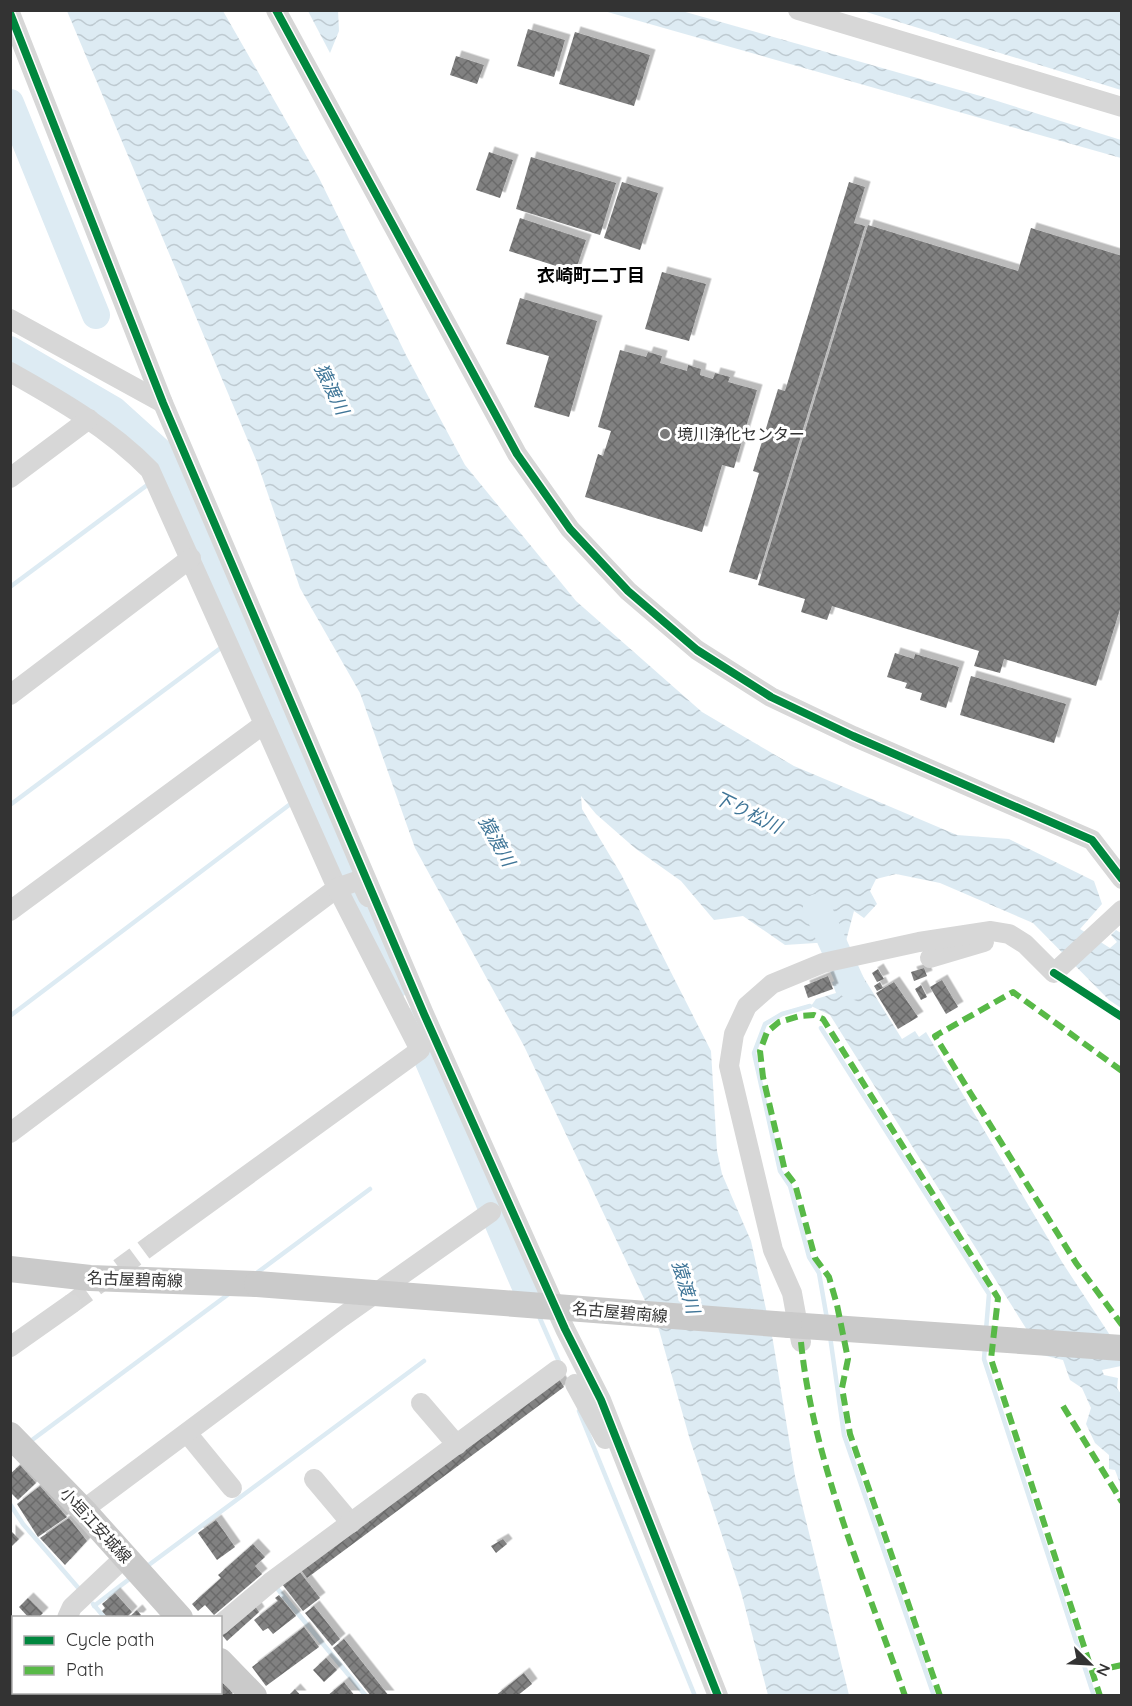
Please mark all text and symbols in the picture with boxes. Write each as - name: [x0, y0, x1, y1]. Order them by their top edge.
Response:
- district label: 衣崎町二丁目: [537, 264, 645, 287]
- water label: 猿渡川: [310, 360, 355, 420]
- place label: 境川浄化センター: [677, 424, 805, 444]
- marker: 境川浄化センター: [658, 427, 672, 441]
- water label: 下り松川: [711, 786, 787, 839]
- water label: 猿渡川: [474, 812, 521, 872]
- water label: 猿渡川: [667, 1258, 705, 1318]
- street label: 名古屋碧南線: [87, 1267, 183, 1291]
- street label: 名古屋碧南線: [571, 1298, 669, 1326]
- street label: 小垣江安城線: [56, 1483, 136, 1567]
- legend: [12, 1616, 222, 1694]
- text: Cycle path: [66, 1628, 154, 1651]
- north arrow: [1060, 1634, 1120, 1694]
- text: Path: [66, 1658, 104, 1681]
- text: N: [1092, 1661, 1115, 1680]

